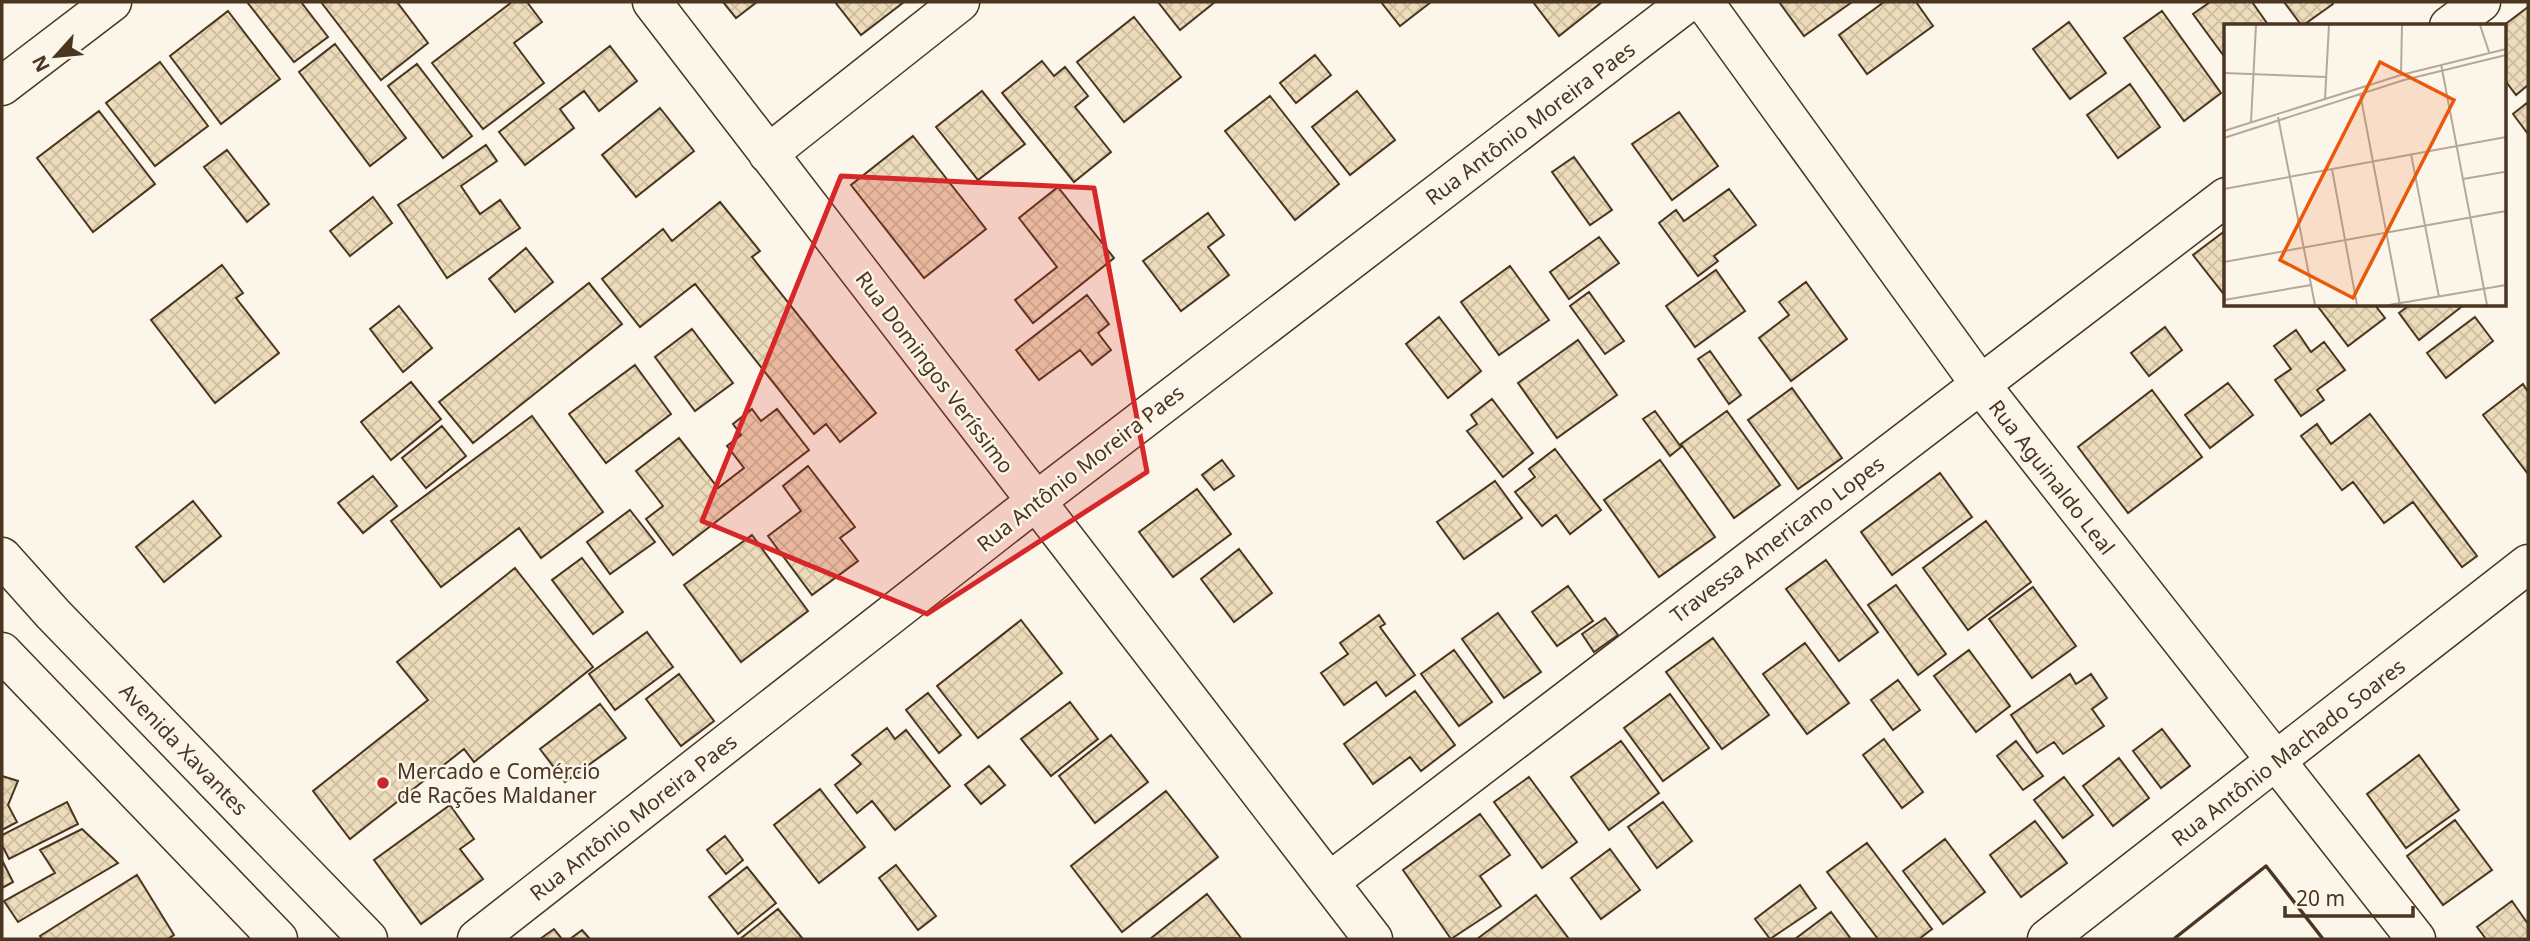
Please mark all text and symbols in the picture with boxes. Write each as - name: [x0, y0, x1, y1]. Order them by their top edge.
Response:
- north arrow: [21, 21, 91, 91]
- inset map: [2224, 24, 2506, 306]
- street label: Rua Antônio Moreira Paes: [1419, 35, 1641, 211]
- text: N: [26, 51, 56, 77]
- street label: Rua Domingos Veríssimo: [850, 265, 1020, 479]
- street label: Rua Antônio Moreira Paes: [971, 378, 1189, 558]
- street label: Rua Aguinaldo Leal: [1983, 394, 2121, 560]
- street label: Travessa Americano Lopes: [1664, 449, 1890, 629]
- street label: Rua Antônio Machado Soares: [2165, 652, 2411, 852]
- street label: Avenida Xavantes: [114, 677, 254, 821]
- street label: Rua Antônio Moreira Paes: [524, 727, 742, 907]
- place label: Mercado e Comércio de Rações Maldaner: [397, 757, 600, 809]
- marker: Mercado e Comércio de Rações Maldaner: [375, 775, 391, 791]
- scale bar: [2285, 874, 2413, 918]
- text: 20 m: [2296, 884, 2345, 912]

